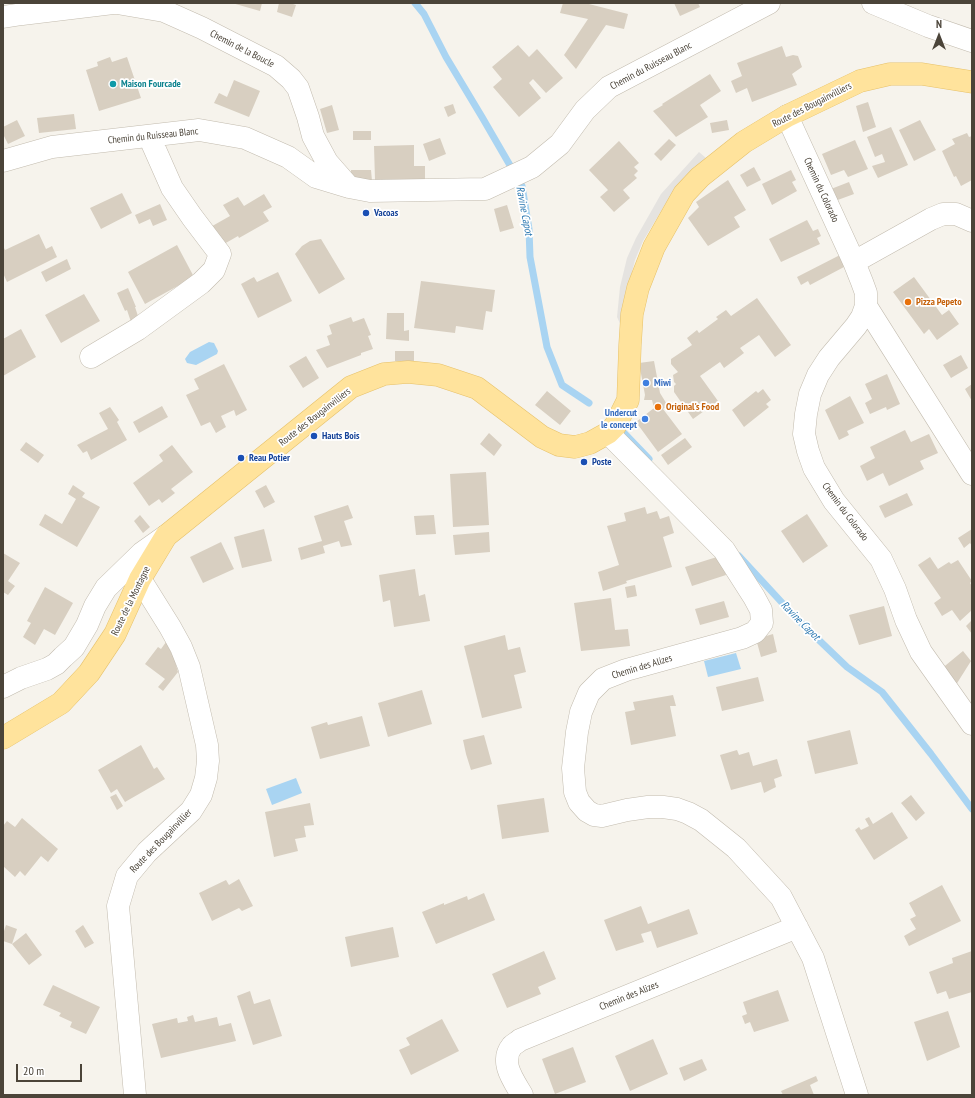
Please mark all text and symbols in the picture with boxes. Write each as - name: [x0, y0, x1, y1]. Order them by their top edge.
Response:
- north arrow: [919, 16, 959, 56]
- text: N: [936, 17, 942, 31]
- street label: Chemin de la Boucle: [208, 28, 276, 70]
- street label: Chemin du Ruisseau Blanc: [608, 39, 694, 93]
- place label: Maison Fourcade: [121, 78, 181, 90]
- marker: Maison Fourcade: [108, 79, 118, 89]
- street label: Route des Bougainvilliers: [770, 80, 854, 130]
- street label: Chemin du Ruisseau Blanc: [107, 125, 199, 147]
- street label: Chemin du Colorado: [801, 156, 841, 224]
- water label: Ravine Capot: [513, 185, 535, 237]
- place label: Vacoas: [374, 207, 398, 219]
- marker: Vacoas: [361, 208, 371, 218]
- place label: Pizza Pepeto: [916, 296, 962, 308]
- marker: Pizza Pepeto: [903, 297, 913, 307]
- place label: Miwi: [654, 377, 671, 389]
- marker: Miwi: [641, 378, 651, 388]
- street label: Route des Bougainvilliers: [277, 385, 353, 449]
- place label: Original's Food: [666, 401, 719, 413]
- marker: Original's Food: [653, 402, 663, 412]
- place label: Undercut le concept: [601, 407, 637, 430]
- marker: Undercut le concept: [640, 414, 650, 424]
- place label: Hauts Bois: [322, 430, 359, 442]
- marker: Hauts Bois: [309, 431, 319, 441]
- place label: Reau Potier: [249, 452, 290, 464]
- marker: Reau Potier: [236, 453, 246, 463]
- place label: Poste: [592, 456, 612, 468]
- marker: Poste: [579, 457, 589, 467]
- street label: Chemin du Colorado: [819, 481, 871, 543]
- street label: Route de la Montagne: [109, 564, 153, 638]
- water label: Ravine Capot: [778, 599, 822, 643]
- street label: Chemin des Alizes: [610, 652, 674, 682]
- street label: Route des Bougainvillier: [128, 807, 194, 875]
- street label: Chemin des Alizes: [598, 979, 660, 1013]
- scale bar: [18, 1056, 84, 1082]
- text: 20 m: [23, 1063, 44, 1078]

